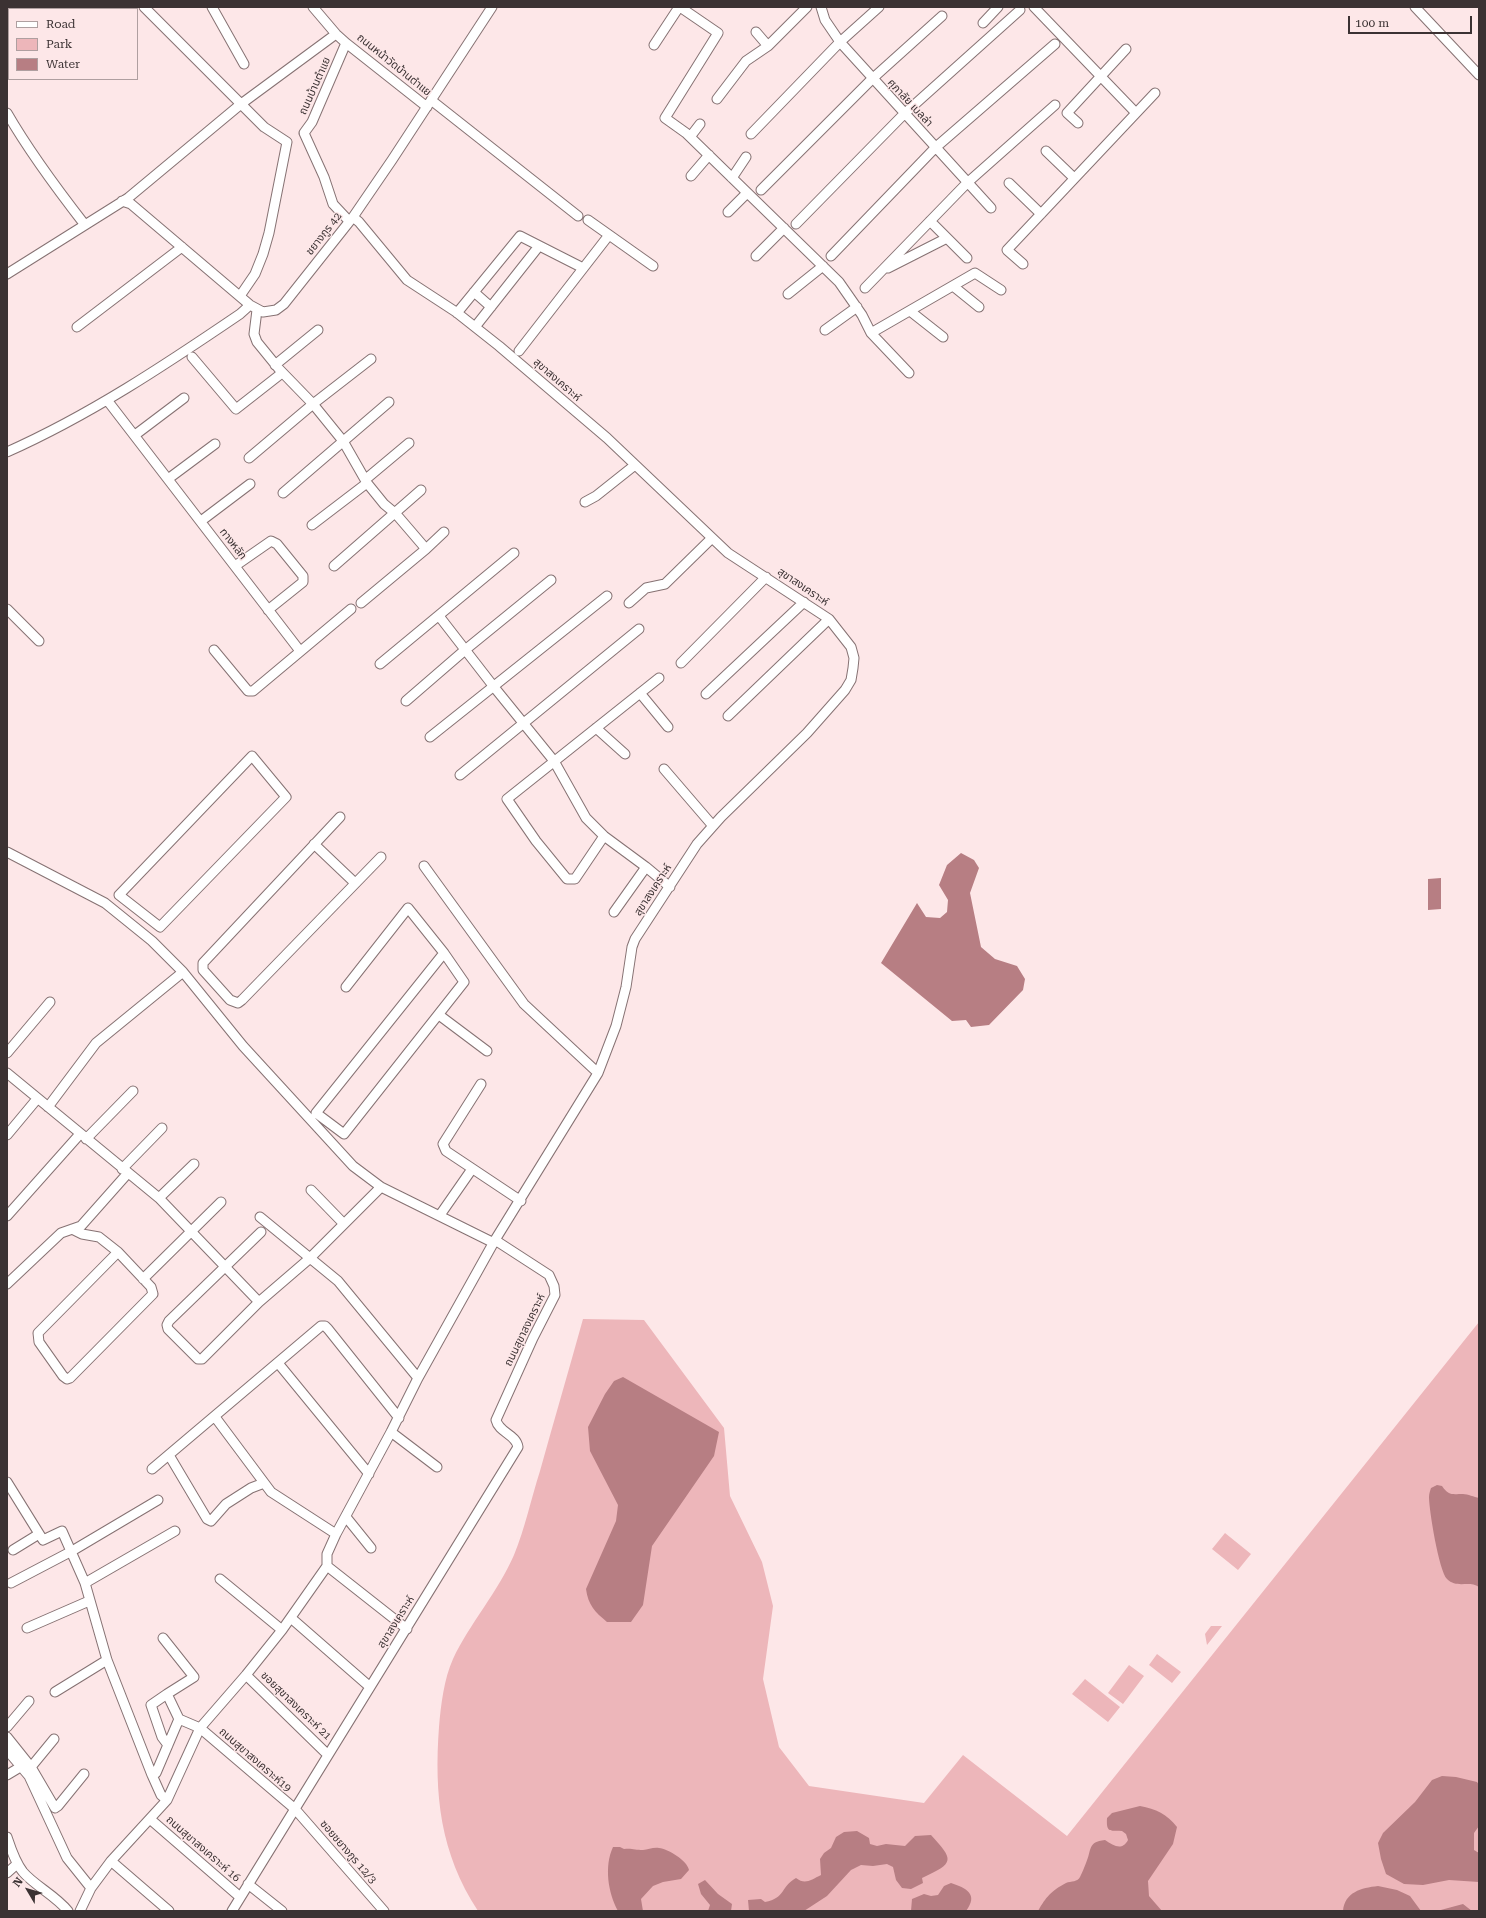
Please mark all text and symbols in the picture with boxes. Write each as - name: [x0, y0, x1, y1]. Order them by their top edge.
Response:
- legend: [8, 8, 138, 80]
- scale bar: [1350, 8, 1474, 34]
- text: 100 m: [1355, 16, 1389, 30]
- text: Road: [46, 17, 75, 31]
- street label: ถนนหน้าวัดบ้านตำแย: [354, 31, 434, 99]
- text: Park: [46, 37, 72, 51]
- street label: ถนนบ้านตำแย: [296, 55, 334, 117]
- text: Water: [46, 57, 80, 71]
- street label: ศุภาลัย เบลล่า: [885, 76, 935, 130]
- street label: ชยางกูร 42: [303, 210, 345, 258]
- street label: สุขาสงเคราะห์: [530, 356, 584, 404]
- street label: ทางหลัก: [217, 526, 249, 562]
- street label: สุขาสงเคราะห์: [775, 565, 831, 609]
- street label: สุขาสงเคราะห์: [631, 862, 675, 918]
- street label: ถนนสุขาสงเคราะห์: [502, 1292, 548, 1368]
- street label: สุขาสงเคราะห์: [375, 1594, 417, 1650]
- street label: ชอยสุขาสงเคราะห์ 21: [258, 1669, 334, 1743]
- street label: ถนนสุขาสงเคราะห์19: [216, 1725, 294, 1795]
- street label: ถนนสุขาสงเคราะห์ 16: [163, 1813, 243, 1885]
- street label: ซอยชยางกูร 12/3: [317, 1818, 379, 1886]
- north arrow: [8, 1870, 48, 1910]
- text: N: [10, 1875, 26, 1890]

